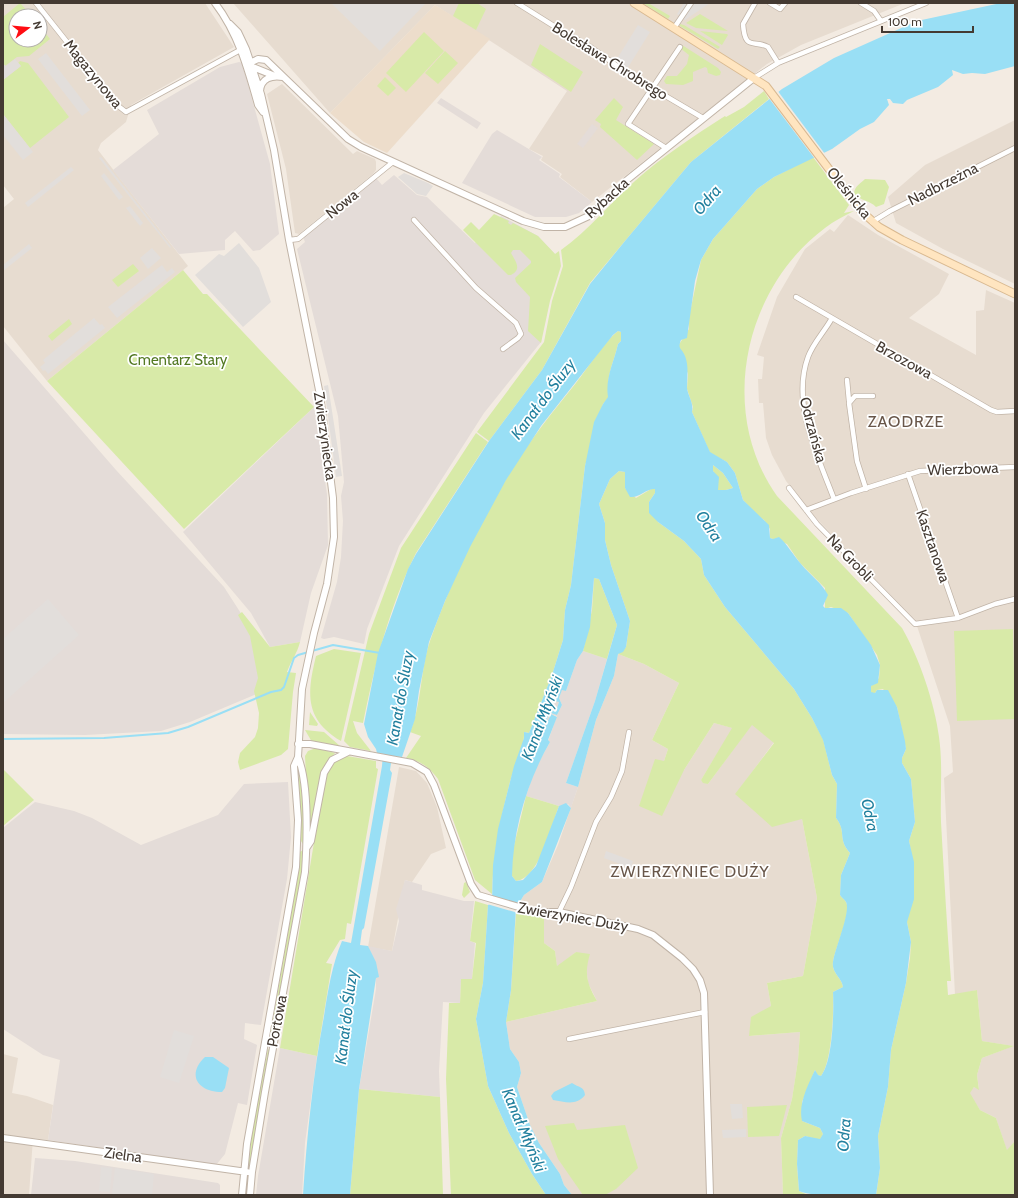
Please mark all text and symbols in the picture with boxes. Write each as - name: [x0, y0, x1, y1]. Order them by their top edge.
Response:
- north arrow: [8, 8, 48, 48]
- scale bar: [882, 8, 973, 34]
- text: 100 m: [888, 14, 922, 29]
- street label: Bolesława Chrobrego: [549, 18, 671, 104]
- text: N: [30, 20, 45, 31]
- street label: Magazynowa: [60, 36, 127, 113]
- street label: Nadbrzeżna: [905, 158, 982, 209]
- street label: Oleśnicka: [823, 164, 876, 223]
- street label: Rybacka: [581, 173, 633, 222]
- water label: Odra: [689, 181, 725, 219]
- street label: Nowa: [322, 185, 362, 222]
- street label: Brzozowa: [873, 337, 936, 383]
- park label: Cmentarz Stary: [129, 351, 228, 369]
- water label: Kanał do Śluzy: [507, 355, 580, 443]
- street label: Zwierzyniecka: [310, 391, 340, 482]
- street label: Odrzańska: [796, 395, 831, 466]
- district label: ZAODRZE: [868, 412, 944, 431]
- street label: Wierzbowa: [927, 459, 1000, 479]
- water label: Odra: [692, 507, 726, 545]
- street label: Kasztanowa: [912, 507, 954, 586]
- street label: Na Grobli: [823, 531, 877, 585]
- water label: Kanał do Śluzy: [382, 649, 418, 747]
- water label: Kanał Młyński: [517, 673, 567, 763]
- water label: Odra: [857, 797, 883, 833]
- district label: ZWIERZYNIEC DUŻY: [611, 862, 769, 881]
- street label: Zwierzyniec Duży: [516, 898, 630, 936]
- water label: Kanał do Śluzy: [331, 968, 361, 1065]
- street label: Portowa: [263, 993, 291, 1049]
- water label: Kanał Młyński: [498, 1085, 550, 1175]
- water label: Odra: [833, 1118, 855, 1152]
- street label: Zielna: [103, 1143, 144, 1167]

